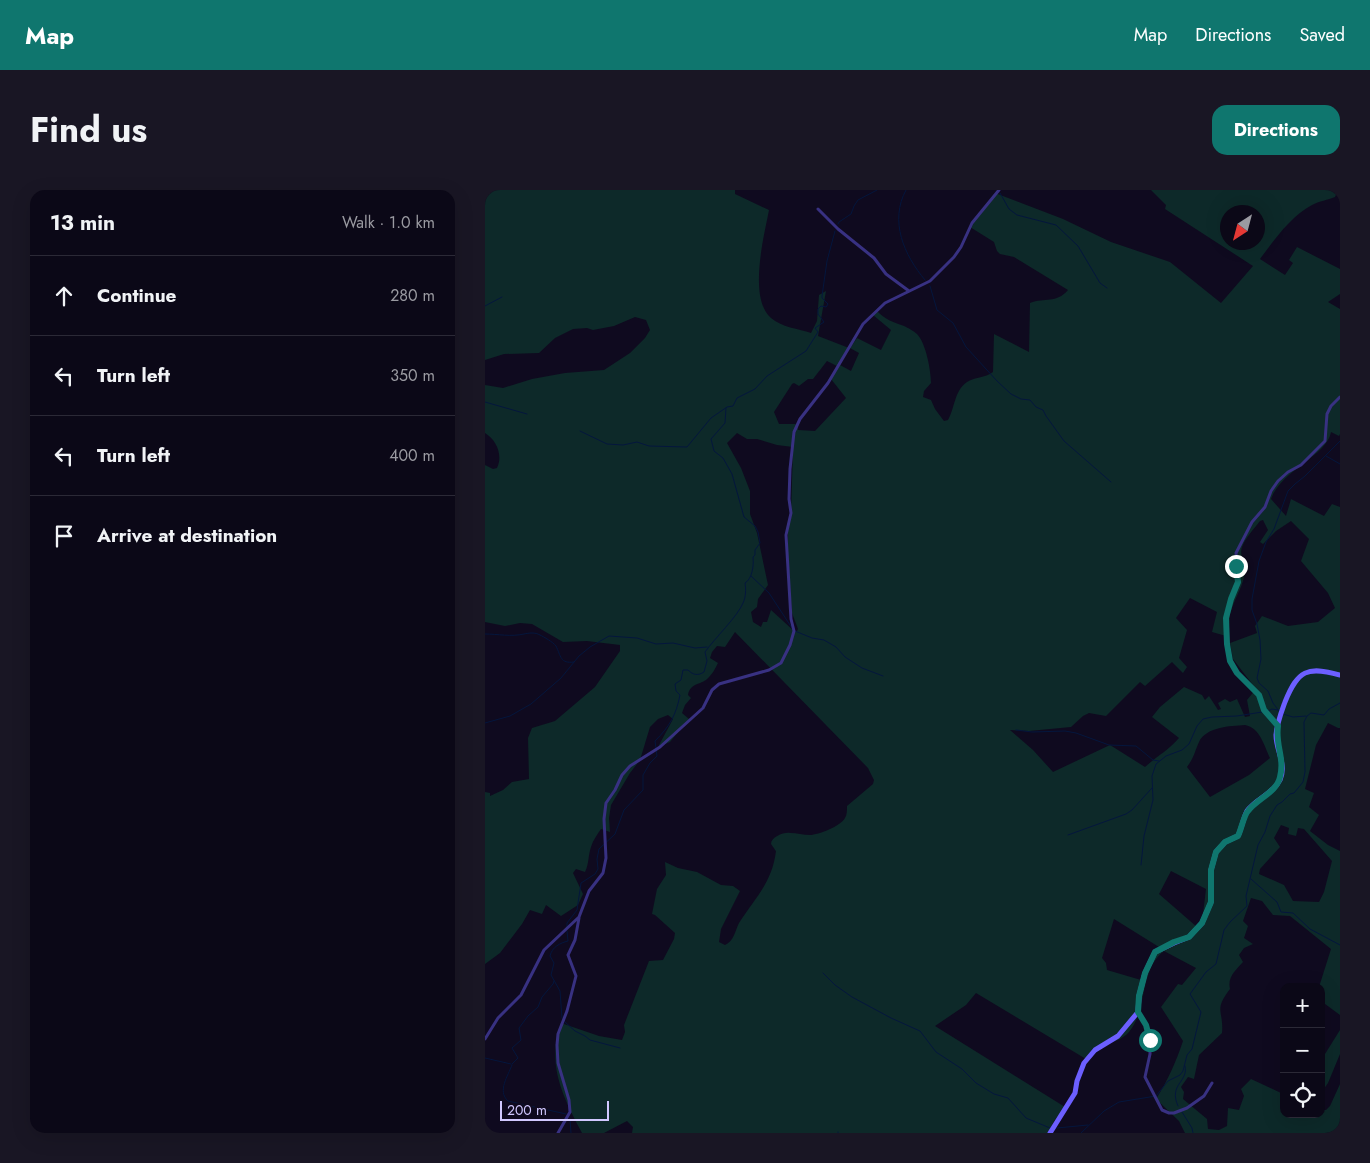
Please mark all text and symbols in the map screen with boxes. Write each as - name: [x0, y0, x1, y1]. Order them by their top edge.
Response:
- text: Map: [25, 18, 74, 53]
- text: Map: [1134, 22, 1167, 48]
- text: Directions: [1195, 22, 1271, 48]
- text: Saved: [1299, 22, 1345, 48]
- text: Find us: [30, 105, 147, 155]
- button: Directions: [1212, 105, 1340, 155]
- north arrow: [1220, 205, 1265, 250]
- text: 13 min: [50, 208, 115, 238]
- text: Walk · 1.0 km: [342, 211, 435, 234]
- icon: ahead: [50, 282, 78, 310]
- text: Continue: [97, 282, 176, 309]
- text: 280 m: [390, 284, 435, 307]
- icon: left: [50, 362, 78, 390]
- text: Turn left: [97, 362, 170, 389]
- text: 350 m: [390, 364, 435, 387]
- icon: left: [50, 442, 78, 470]
- text: Turn left: [97, 442, 170, 469]
- text: 400 m: [389, 444, 435, 467]
- icon: arrive: [50, 522, 78, 550]
- text: Arrive at destination: [97, 522, 277, 549]
- route end: [1225, 555, 1248, 578]
- map controls: [1280, 983, 1325, 1118]
- button: +: [1280, 983, 1325, 1028]
- button: −: [1280, 1028, 1325, 1073]
- route start: [1139, 1029, 1162, 1052]
- button: locate: [1280, 1073, 1325, 1118]
- scale bar: [500, 1098, 609, 1121]
- text: 200 m: [507, 1100, 547, 1120]

